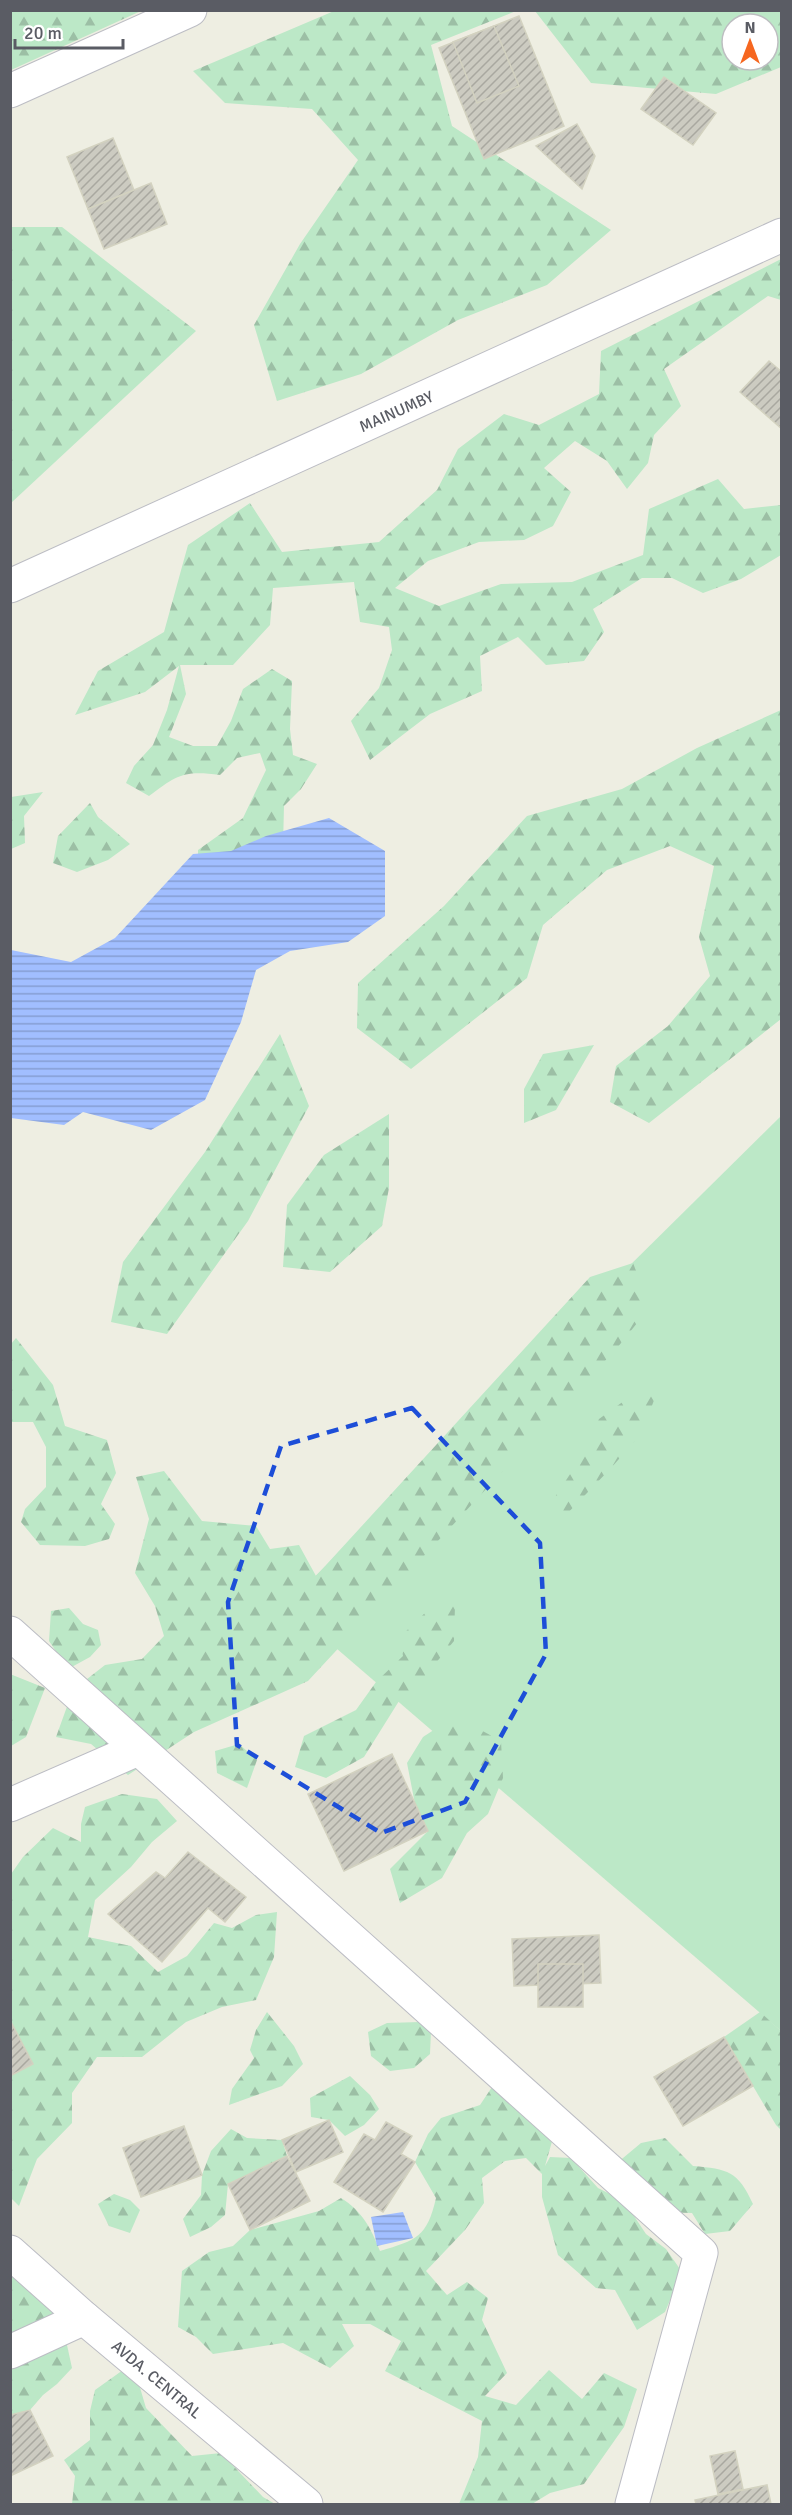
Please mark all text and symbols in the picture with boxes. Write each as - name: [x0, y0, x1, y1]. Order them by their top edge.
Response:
- scale bar: [15, 12, 123, 50]
- north arrow: [720, 12, 780, 72]
- text: N: [744, 18, 756, 38]
- text: 20 m: [24, 22, 62, 44]
- street label: MAINUMBY: [356, 387, 437, 437]
- street label: AVDA. CENTRAL: [107, 2336, 205, 2423]

